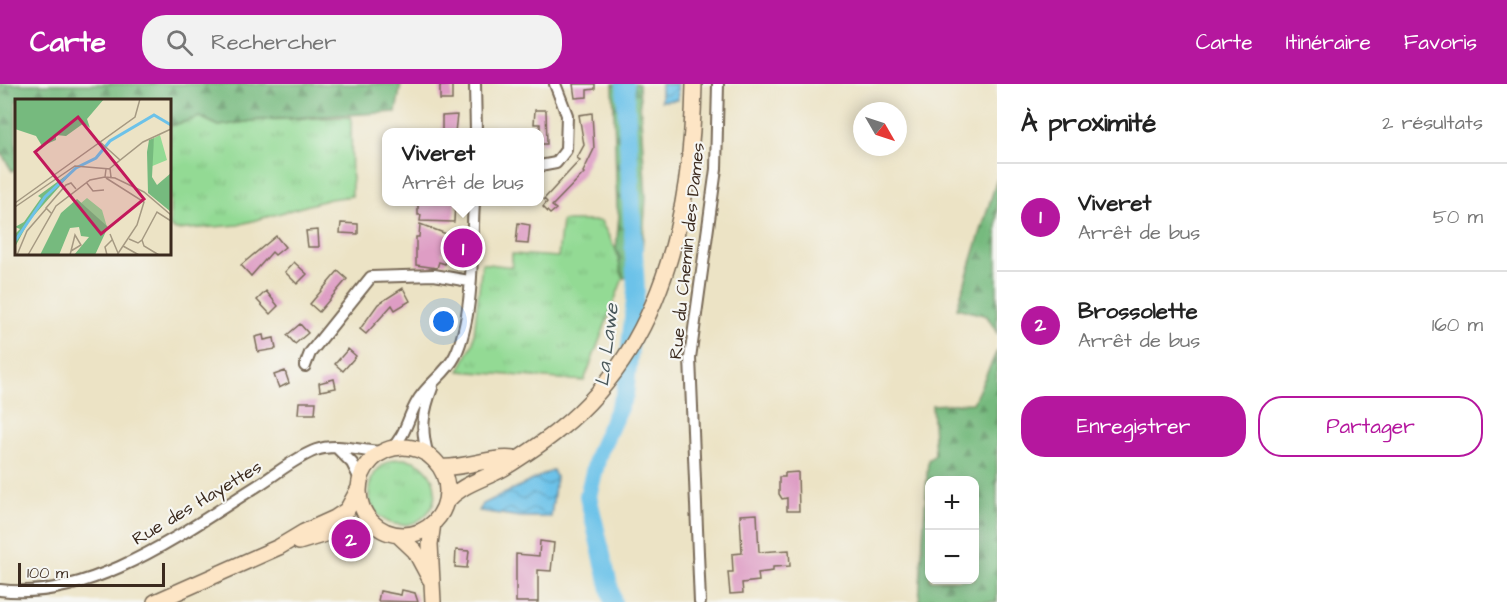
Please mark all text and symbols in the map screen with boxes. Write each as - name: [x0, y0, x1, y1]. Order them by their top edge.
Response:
- search box: [142, 15, 562, 69]
- text: Carte: [30, 23, 106, 62]
- icon: search: [163, 26, 196, 59]
- text: Rechercher: [211, 27, 336, 58]
- text: Carte: [1196, 28, 1253, 57]
- text: Itinéraire: [1286, 28, 1371, 57]
- text: Favoris: [1404, 28, 1477, 57]
- inset map: [15, 99, 171, 255]
- north arrow: [853, 102, 907, 156]
- text: À proximité: [1021, 105, 1156, 141]
- text: 2 résultats: [1382, 109, 1483, 137]
- popup: [382, 128, 544, 206]
- text: Viveret: [402, 138, 475, 169]
- street label: Rue du Chemin des Dames: [663, 141, 711, 361]
- text: Arrêt de bus: [402, 169, 524, 197]
- text: Viveret: [1078, 188, 1151, 219]
- text: 1: [1039, 203, 1042, 231]
- text: 50 m: [1433, 203, 1483, 231]
- text: Arrêt de bus: [1078, 219, 1200, 247]
- pin: 1: [444, 226, 482, 270]
- text: Brossolette: [1078, 296, 1198, 327]
- water label: La Lawe: [588, 301, 626, 388]
- your location: [429, 307, 458, 336]
- text: 2: [1035, 311, 1046, 339]
- text: 160 m: [1432, 311, 1483, 339]
- text: Arrêt de bus: [1078, 327, 1200, 355]
- button: Enregistrer: [1021, 396, 1246, 457]
- button: Partager: [1258, 396, 1483, 457]
- street label: Rue des Hayettes: [127, 454, 267, 552]
- map controls: [925, 476, 979, 584]
- button: +: [925, 476, 979, 530]
- pin: 2: [332, 516, 370, 562]
- button: −: [925, 530, 979, 584]
- scale bar: [18, 560, 165, 588]
- text: 100 m: [27, 562, 68, 584]

